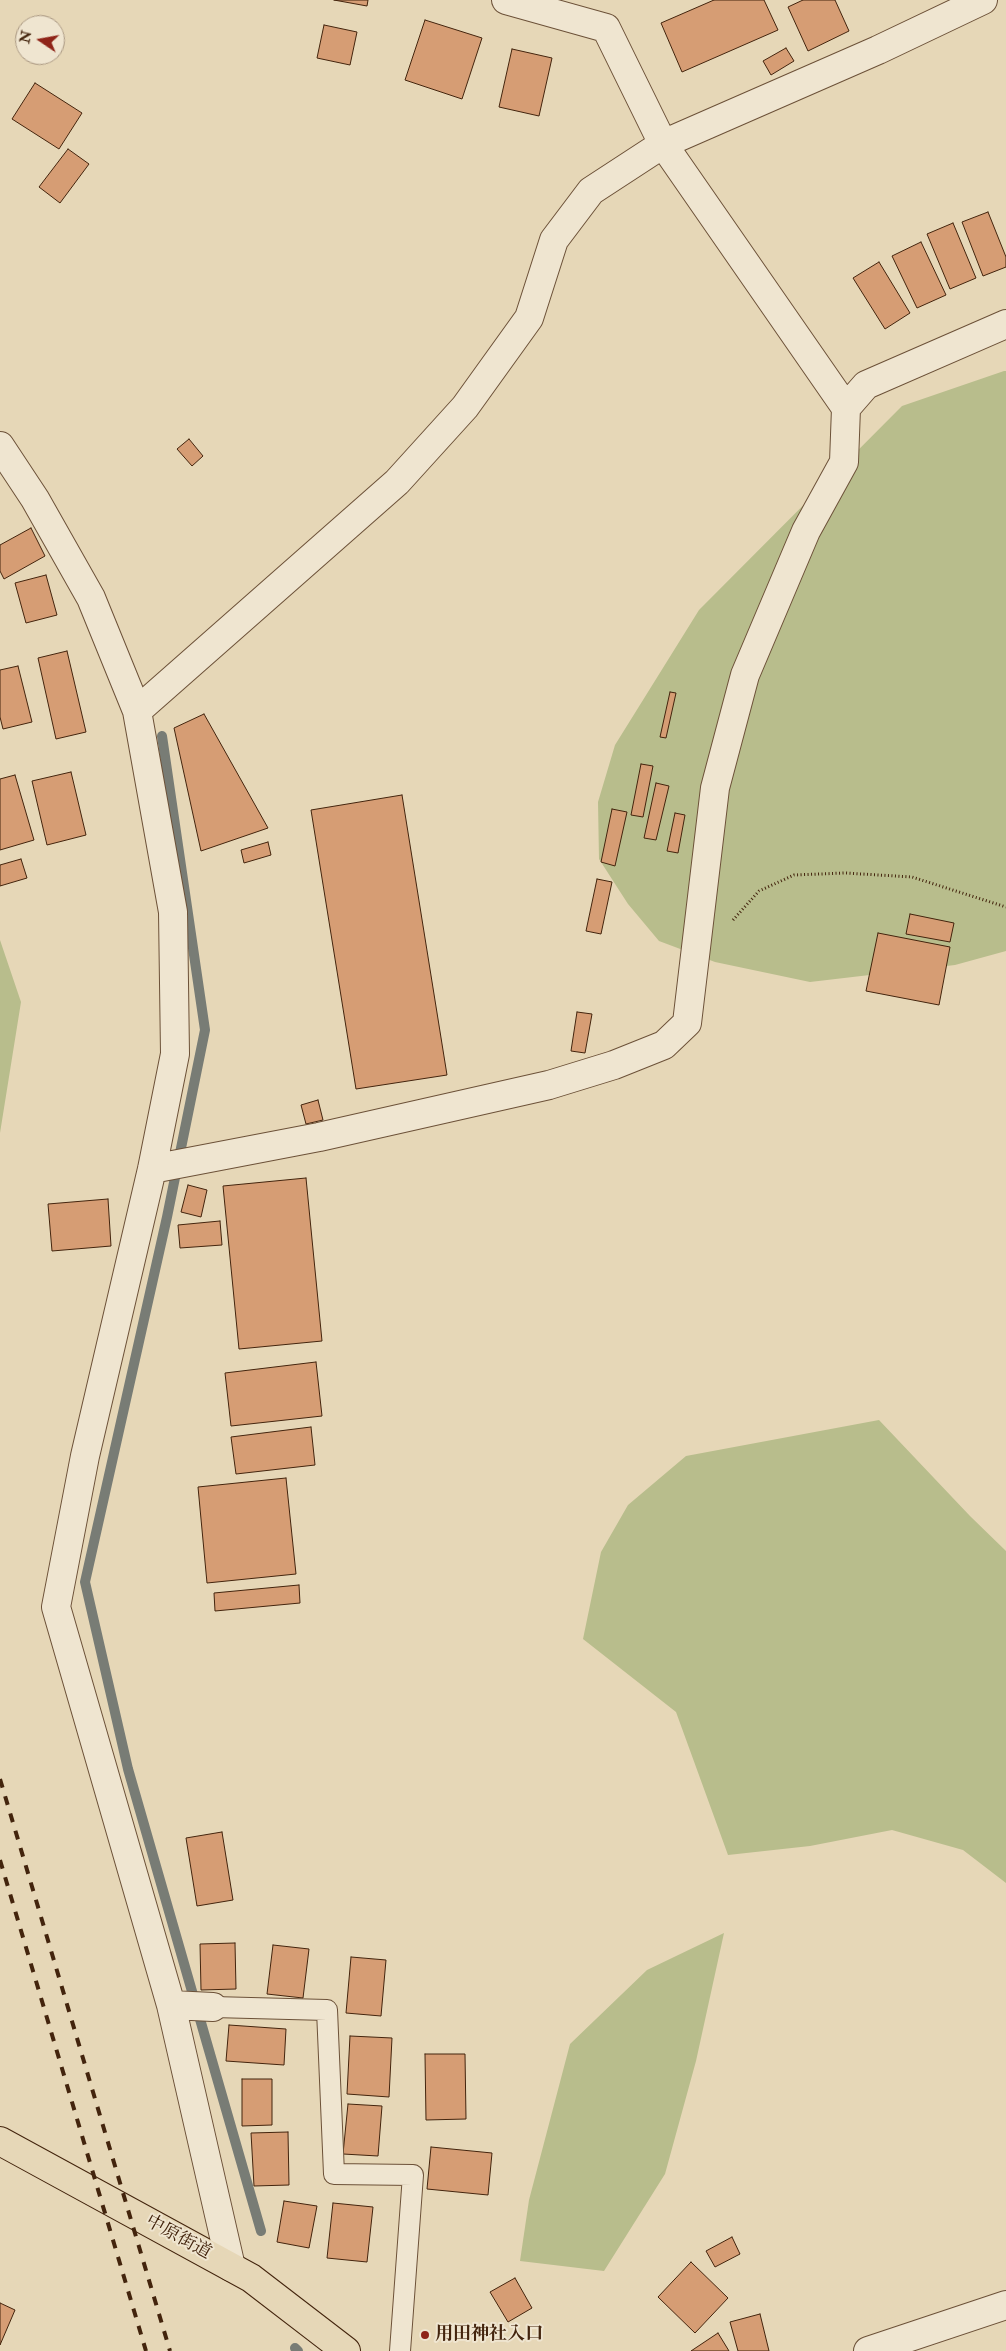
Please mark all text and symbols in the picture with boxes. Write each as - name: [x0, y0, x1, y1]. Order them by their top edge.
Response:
- north arrow: [15, 15, 65, 65]
- text: N: [16, 29, 35, 45]
- street label: 中原街道: [141, 2211, 215, 2265]
- place label: 用田神社入口: [435, 2324, 543, 2346]
- marker: 用田神社入口: [419, 2329, 431, 2341]

